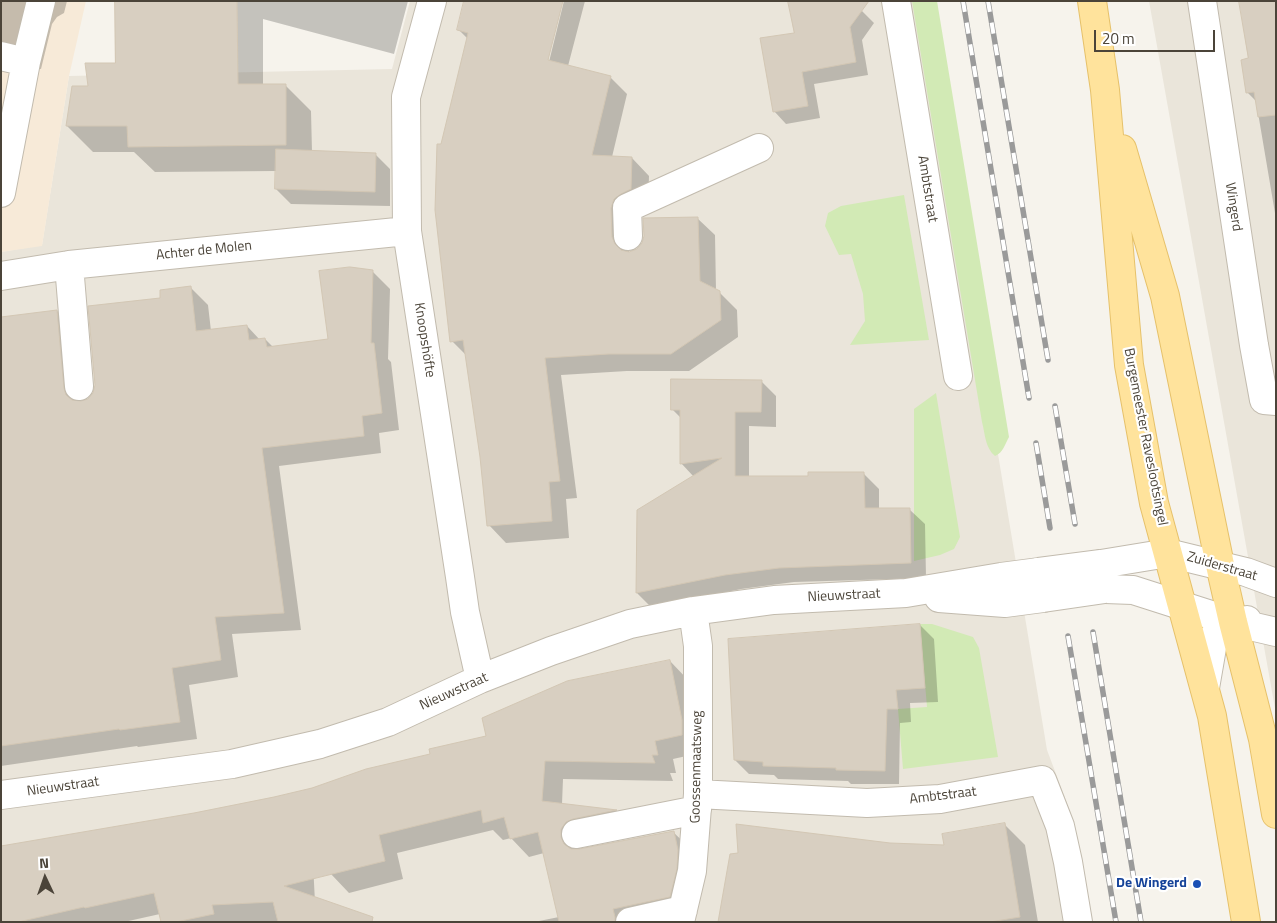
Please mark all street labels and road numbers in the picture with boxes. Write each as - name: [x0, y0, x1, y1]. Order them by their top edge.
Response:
- street label: Ambtstraat: [913, 154, 941, 224]
- street label: Wingerd: [1221, 181, 1245, 233]
- street label: Achter de Molen: [155, 238, 253, 264]
- street label: Knoopshöfte: [410, 301, 438, 379]
- street label: Burgemeester Raveslootsingel: [1120, 347, 1170, 527]
- street label: Zuiderstraat: [1185, 549, 1259, 585]
- street label: Nieuwstraat: [807, 586, 881, 606]
- street label: Nieuwstraat: [417, 670, 491, 714]
- street label: Goossenmaatsweg: [688, 710, 706, 824]
- street label: Nieuwstraat: [26, 774, 100, 800]
- street label: Ambtstraat: [908, 784, 978, 808]

